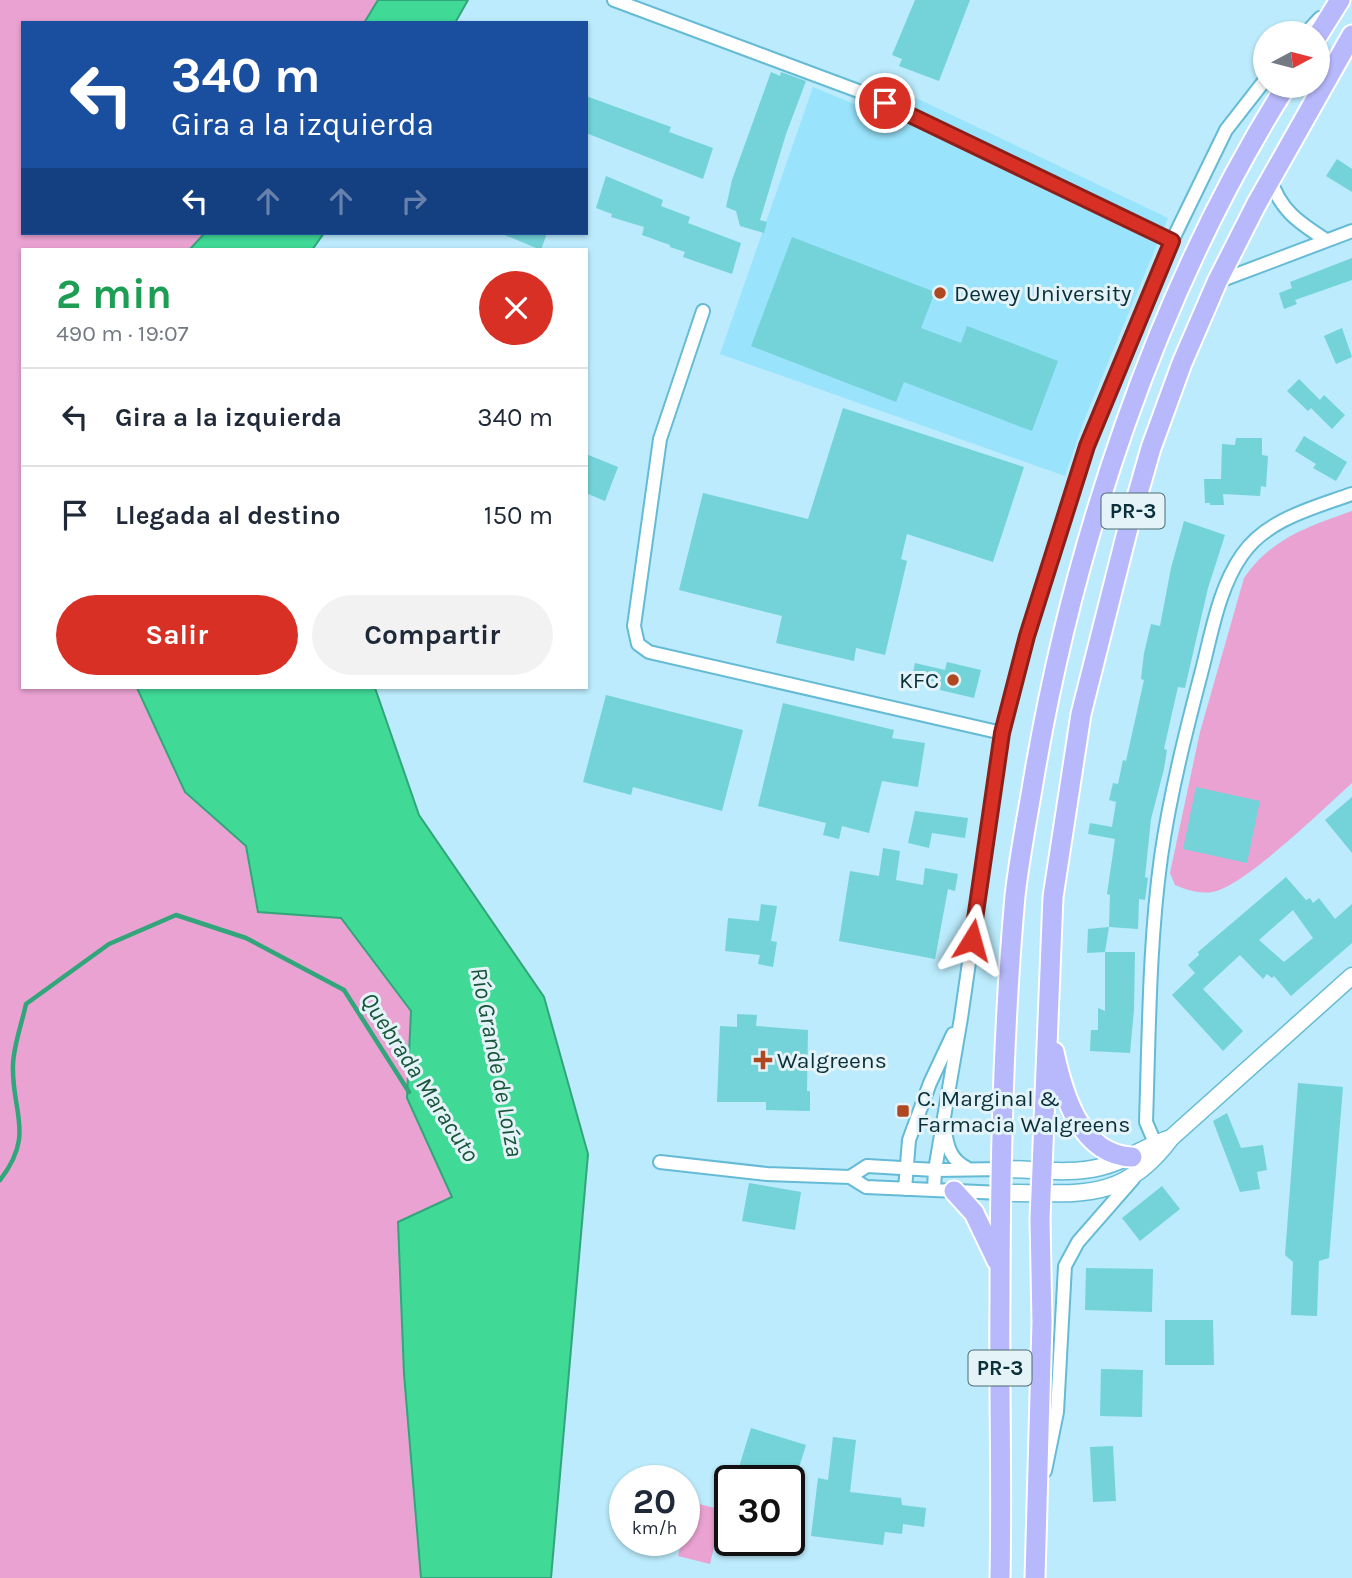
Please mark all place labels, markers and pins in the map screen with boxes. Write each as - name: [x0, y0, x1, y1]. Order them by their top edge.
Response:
- pin: [855, 73, 915, 133]
- place label: Dewey University: [954, 280, 1132, 307]
- marker: Dewey University: [932, 285, 948, 301]
- place label: KFC: [899, 667, 939, 694]
- marker: KFC: [945, 672, 961, 688]
- place label: Walgreens: [777, 1047, 887, 1074]
- marker: Walgreens: [755, 1052, 771, 1068]
- place label: C. Marginal & Farmacia Walgreens: [917, 1085, 1130, 1138]
- marker: C. Marginal & Farmacia Walgreens: [895, 1103, 911, 1119]

